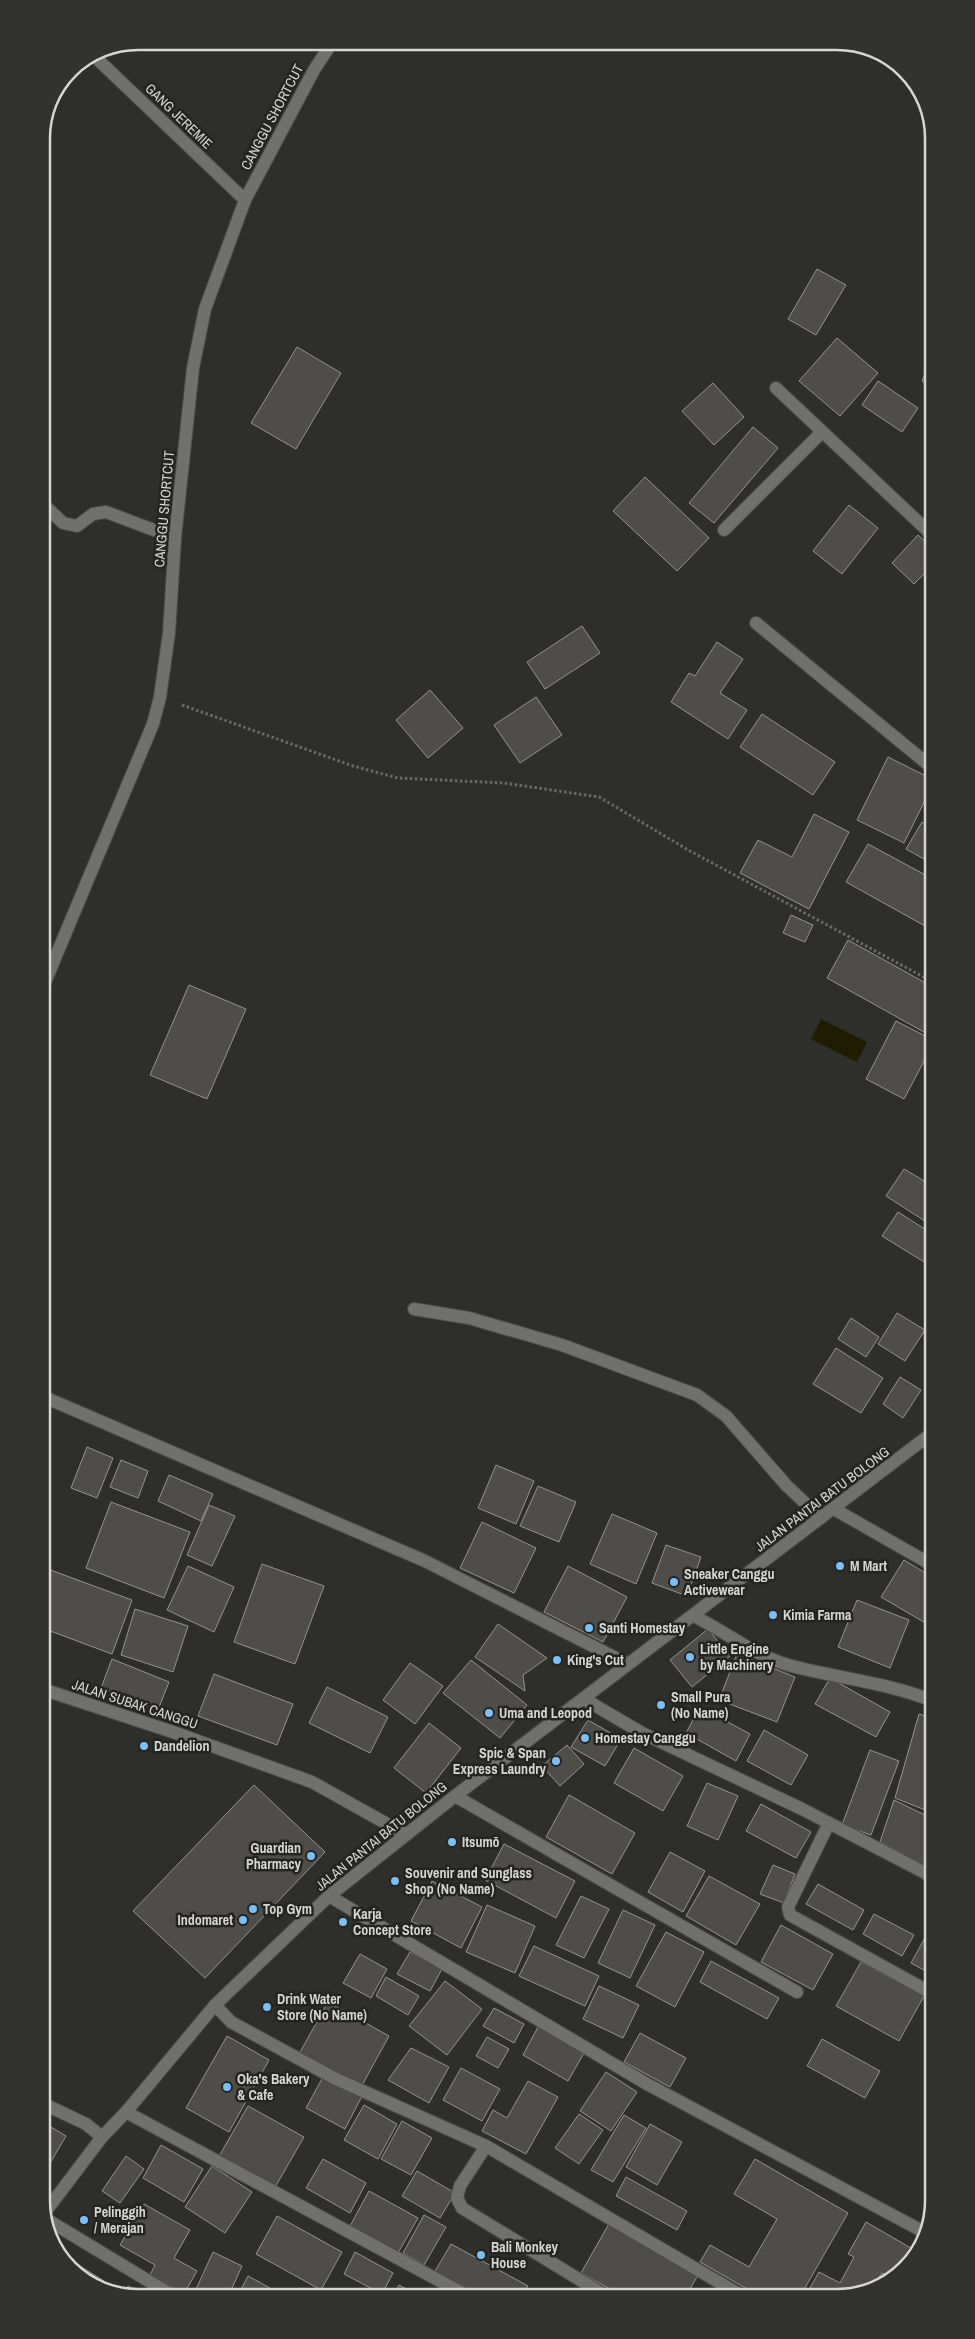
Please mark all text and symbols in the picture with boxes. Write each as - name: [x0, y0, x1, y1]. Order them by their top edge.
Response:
- street label: CANGGU SHORTCUT: [237, 61, 307, 173]
- street label: GANG JEREMIE: [142, 79, 216, 153]
- street label: CANGGU SHORTCUT: [150, 450, 178, 568]
- street label: JALAN PANTAI BATU BOLONG: [751, 1442, 893, 1556]
- place label: M Mart: [850, 1557, 887, 1575]
- marker: M Mart: [834, 1560, 846, 1572]
- place label: Sneaker Canggu Activewear: [684, 1565, 775, 1599]
- marker: Sneaker Canggu Activewear: [668, 1576, 680, 1588]
- place label: Kimia Farma: [783, 1606, 852, 1624]
- marker: Kimia Farma: [767, 1609, 779, 1621]
- place label: Santi Homestay: [599, 1619, 686, 1637]
- marker: Santi Homestay: [583, 1622, 595, 1634]
- place label: Little Engine by Machinery: [700, 1640, 774, 1674]
- place label: King's Cut: [567, 1651, 624, 1669]
- marker: Little Engine by Machinery: [684, 1651, 696, 1663]
- marker: King's Cut: [551, 1654, 563, 1666]
- street label: JALAN SUBAK CANGGU: [70, 1675, 200, 1733]
- place label: Small Pura (No Name): [671, 1688, 731, 1722]
- marker: Small Pura (No Name): [655, 1699, 667, 1711]
- place label: Uma and Leopod: [499, 1704, 592, 1722]
- marker: Uma and Leopod: [483, 1707, 495, 1719]
- place label: Homestay Canggu: [595, 1729, 696, 1747]
- marker: Homestay Canggu: [579, 1732, 591, 1744]
- place label: Dandelion: [154, 1737, 210, 1755]
- marker: Dandelion: [138, 1740, 150, 1752]
- place label: Spic & Span Express Laundry: [453, 1744, 547, 1778]
- marker: Spic & Span Express Laundry: [550, 1755, 562, 1767]
- street label: JALAN PANTAI BATU BOLONG: [312, 1777, 450, 1895]
- place label: Itsumō: [462, 1833, 500, 1851]
- marker: Itsumō: [446, 1836, 458, 1848]
- place label: Guardian Pharmacy: [246, 1839, 302, 1873]
- marker: Guardian Pharmacy: [305, 1850, 317, 1862]
- place label: Souvenir and Sunglass Shop (No Name): [405, 1864, 532, 1898]
- marker: Souvenir and Sunglass Shop (No Name): [389, 1875, 401, 1887]
- place label: Top Gym: [263, 1900, 312, 1918]
- marker: Top Gym: [247, 1903, 259, 1915]
- place label: Karja Concept Store: [353, 1905, 431, 1939]
- place label: Indomaret: [178, 1911, 233, 1929]
- marker: Indomaret: [237, 1914, 249, 1926]
- marker: Karja Concept Store: [337, 1916, 349, 1928]
- place label: Drink Water Store (No Name): [277, 1990, 367, 2024]
- marker: Drink Water Store (No Name): [261, 2001, 273, 2013]
- place label: Oka's Bakery & Cafe: [237, 2070, 310, 2104]
- marker: Oka's Bakery & Cafe: [221, 2081, 233, 2093]
- place label: Pelinggih / Merajan: [94, 2203, 146, 2237]
- marker: Pelinggih / Merajan: [78, 2214, 90, 2226]
- place label: Bali Monkey House: [491, 2238, 559, 2272]
- marker: Bali Monkey House: [475, 2249, 487, 2261]

